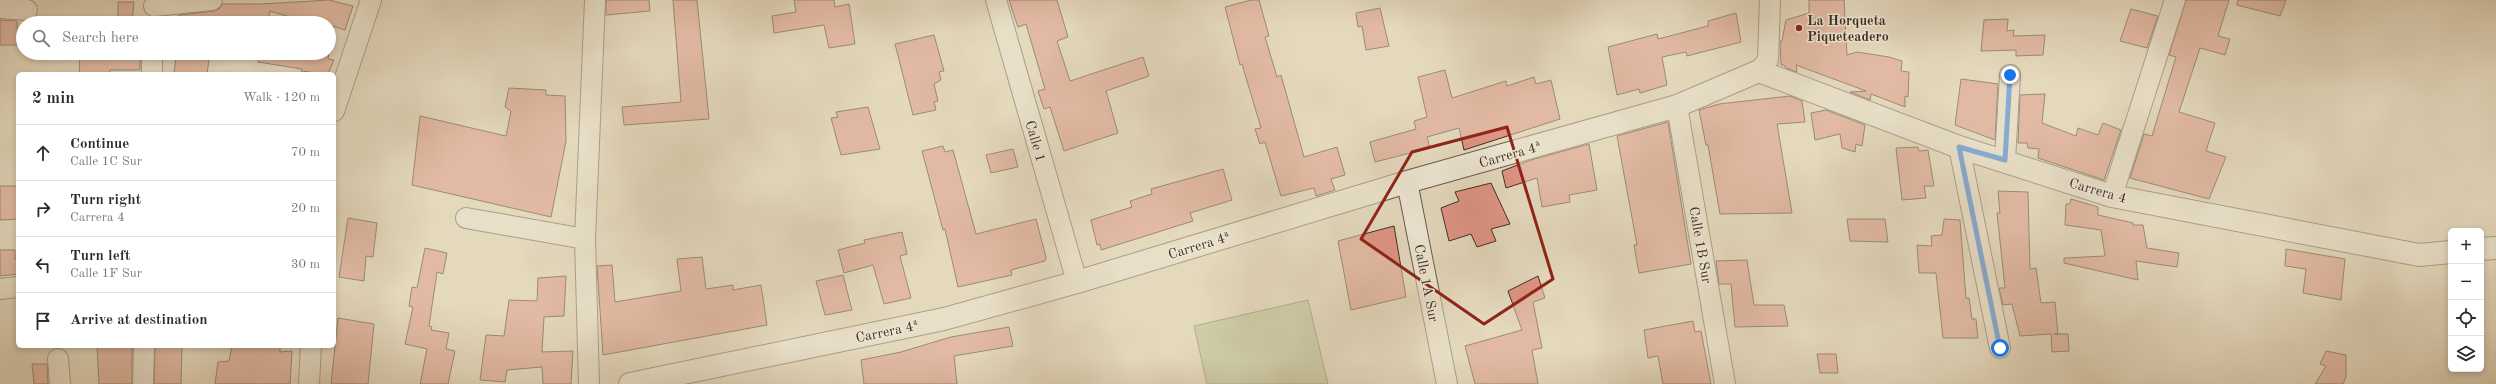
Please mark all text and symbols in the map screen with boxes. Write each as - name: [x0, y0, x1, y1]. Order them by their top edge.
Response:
- place label: La Horqueta Piqueteadero: [1807, 14, 1889, 44]
- search box: [16, 16, 336, 60]
- marker: La Horqueta Piqueteadero: [1794, 23, 1804, 33]
- icon: search: [30, 27, 52, 49]
- text: Search here: [62, 31, 139, 46]
- route end: [2001, 66, 2019, 84]
- text: 2 min: [32, 90, 75, 107]
- text: Walk · 120 m: [243, 91, 320, 104]
- street label: Calle 1: [1022, 119, 1048, 164]
- text: Continue: [70, 137, 129, 152]
- street label: Carrera 4ª: [1477, 139, 1543, 171]
- icon: ahead: [32, 142, 54, 164]
- text: 70 m: [291, 146, 320, 159]
- text: Calle 1C Sur: [70, 155, 142, 168]
- street label: Carrera 4: [2067, 176, 2128, 206]
- text: Turn right: [70, 193, 141, 208]
- icon: right: [32, 198, 54, 220]
- text: 20 m: [291, 202, 320, 215]
- street label: Calle 1B Sur: [1686, 206, 1714, 285]
- text: Carrera 4: [70, 211, 125, 224]
- map controls: [2448, 228, 2484, 372]
- button: +: [2448, 228, 2484, 264]
- street label: Carrera 4ª: [1167, 230, 1232, 262]
- street label: Calle 1A Sur: [1412, 243, 1440, 323]
- text: Turn left: [70, 249, 130, 264]
- icon: left: [32, 254, 54, 276]
- text: 30 m: [291, 258, 320, 271]
- button: −: [2448, 264, 2484, 300]
- text: Calle 1F Sur: [70, 267, 142, 280]
- button: locate: [2448, 300, 2484, 336]
- icon: arrive: [32, 310, 54, 332]
- text: Arrive at destination: [70, 313, 208, 328]
- street label: Carrera 4ª: [854, 318, 920, 346]
- button: layers: [2448, 336, 2484, 372]
- route start: [1991, 339, 2009, 357]

